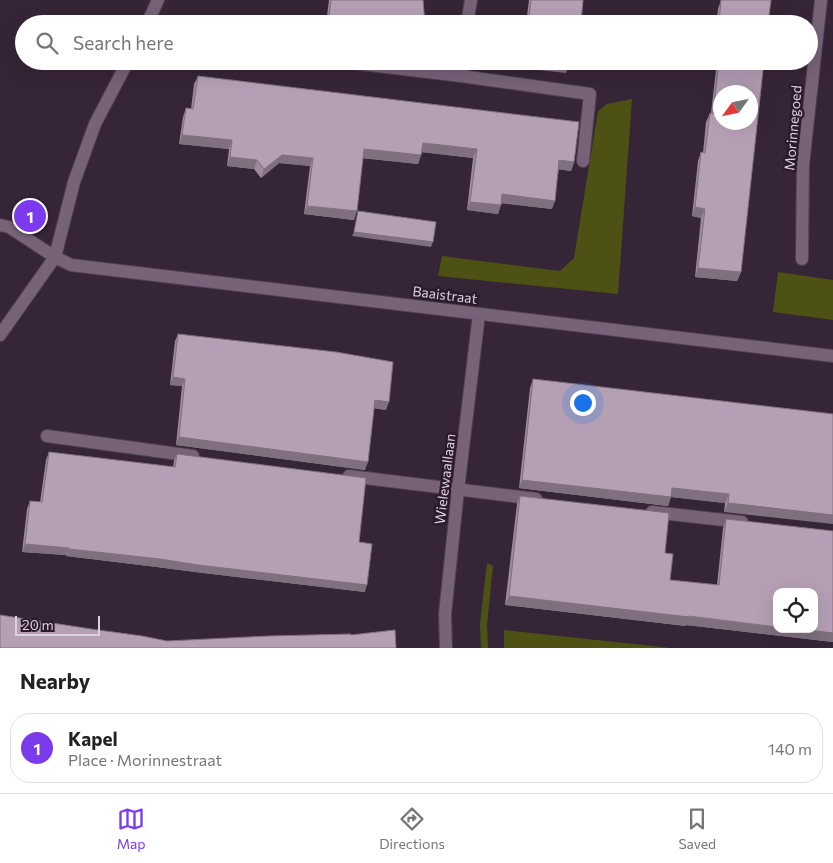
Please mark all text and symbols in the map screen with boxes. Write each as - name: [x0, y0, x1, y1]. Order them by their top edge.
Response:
- search box: [15, 15, 818, 70]
- icon: search: [33, 29, 61, 57]
- text: Search here: [73, 31, 173, 54]
- north arrow: [713, 85, 758, 130]
- street label: Morinnegoed: [780, 85, 805, 171]
- pin: 1: [14, 197, 46, 235]
- street label: Baaistraat: [412, 282, 479, 307]
- your location: [570, 390, 596, 416]
- street label: Wielewaallaan: [430, 432, 459, 525]
- map controls: [773, 588, 818, 633]
- button: locate: [773, 588, 818, 633]
- scale bar: [15, 613, 100, 636]
- text: 20 m: [22, 616, 54, 633]
- text: Nearby: [20, 668, 90, 693]
- text: Kapel: [68, 727, 118, 750]
- text: 1: [33, 739, 41, 758]
- text: 140 m: [768, 739, 812, 758]
- text: Place · Morinnestraat: [68, 750, 222, 769]
- tab: Map: [117, 805, 146, 852]
- tab: Directions: [379, 805, 445, 852]
- tab: Saved: [678, 805, 716, 852]

